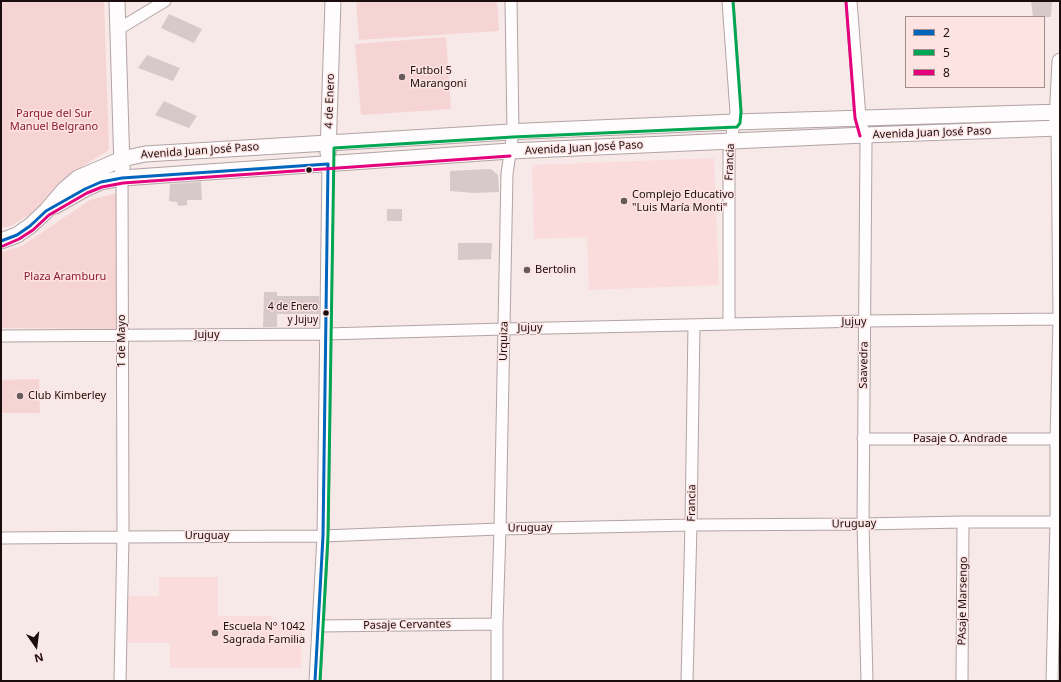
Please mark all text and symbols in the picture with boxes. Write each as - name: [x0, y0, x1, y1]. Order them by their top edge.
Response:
- legend: [905, 16, 1045, 88]
- text: 2: [943, 24, 950, 41]
- text: 5: [943, 44, 950, 61]
- place label: Futbol 5 Marangoni: [410, 64, 466, 90]
- text: 8: [943, 64, 950, 81]
- marker: Futbol 5 Marangoni: [397, 72, 407, 82]
- street label: 4 de Enero: [322, 73, 338, 129]
- park label: Parque del Sur Manuel Belgrano: [10, 107, 98, 133]
- street label: Avenida Juan José Paso: [872, 124, 992, 142]
- street label: Avenida Juan José Paso: [524, 138, 644, 158]
- street label: Avenida Juan José Paso: [140, 140, 260, 162]
- street label: Francia: [722, 143, 738, 181]
- unlabelled marker: [304, 165, 314, 175]
- place label: Complejo Educativo "Luis María Monti": [632, 188, 734, 214]
- marker: Complejo Educativo "Luis María Monti": [619, 196, 629, 206]
- place label: Bertolin: [535, 263, 576, 277]
- marker: Bertolin: [522, 265, 532, 275]
- park label: Plaza Aramburu: [24, 270, 106, 284]
- place label: 4 de Enero y Jujuy: [268, 301, 318, 324]
- marker: 4 de Enero y Jujuy: [321, 308, 331, 318]
- street label: 1 de Mayo: [115, 314, 129, 368]
- street label: Jujuy: [841, 315, 867, 329]
- street label: Urquiza: [497, 321, 511, 361]
- street label: Jujuy: [517, 321, 543, 335]
- street label: Jujuy: [194, 328, 220, 342]
- street label: Saavedra: [857, 341, 871, 389]
- place label: Club Kimberley: [28, 389, 106, 403]
- marker: Club Kimberley: [15, 391, 25, 401]
- street label: Pasaje O. Andrade: [913, 432, 1007, 446]
- street label: Francia: [685, 484, 699, 522]
- street label: Uruguay: [832, 517, 876, 531]
- street label: Uruguay: [508, 521, 552, 535]
- street label: Uruguay: [185, 529, 229, 543]
- street label: PAsaje Marsengo: [956, 556, 970, 646]
- street label: Pasaje Cervantes: [363, 618, 451, 632]
- place label: Escuela Nº 1042 Sagrada Familia: [223, 620, 305, 646]
- north arrow: [16, 626, 56, 666]
- marker: Escuela Nº 1042 Sagrada Familia: [210, 628, 220, 638]
- text: N: [33, 650, 45, 666]

